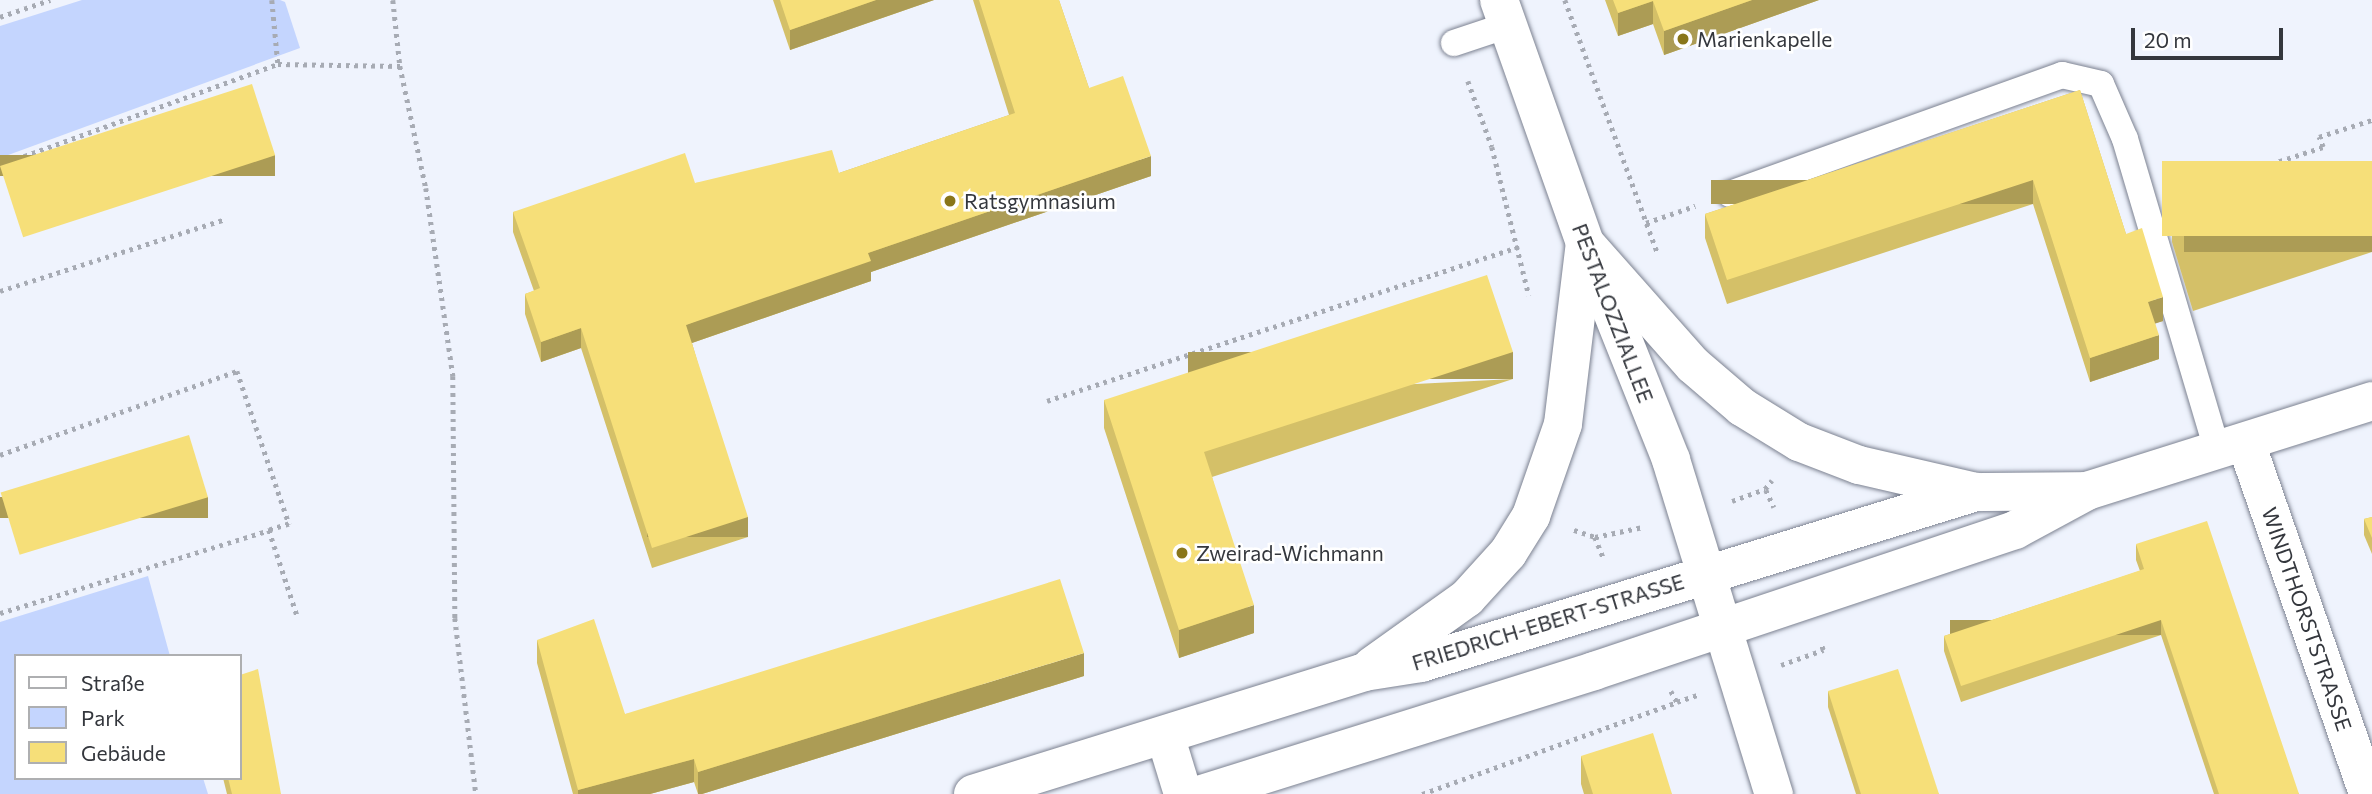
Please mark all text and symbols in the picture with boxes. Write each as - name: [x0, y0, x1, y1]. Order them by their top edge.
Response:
- scale bar: [2134, 14, 2286, 58]
- place label: Marienkapelle: [1697, 26, 1832, 52]
- text: 20 m: [2144, 27, 2192, 52]
- marker: Marienkapelle: [1675, 31, 1691, 47]
- place label: Ratsgymnasium: [964, 188, 1116, 214]
- marker: Ratsgymnasium: [942, 193, 958, 209]
- street label: PESTALOZZIALLEE: [1567, 220, 1659, 406]
- street label: WINDTHORSTSTRASSE: [2257, 504, 2357, 734]
- place label: Zweirad-Wichmann: [1196, 540, 1384, 566]
- marker: Zweirad-Wichmann: [1174, 545, 1190, 561]
- street label: FRIEDRICH-EBERT-STRASSE: [1409, 569, 1687, 675]
- legend: [14, 654, 242, 780]
- text: Straße: [81, 670, 145, 695]
- text: Park: [81, 705, 125, 730]
- text: Gebäude: [81, 740, 166, 765]

